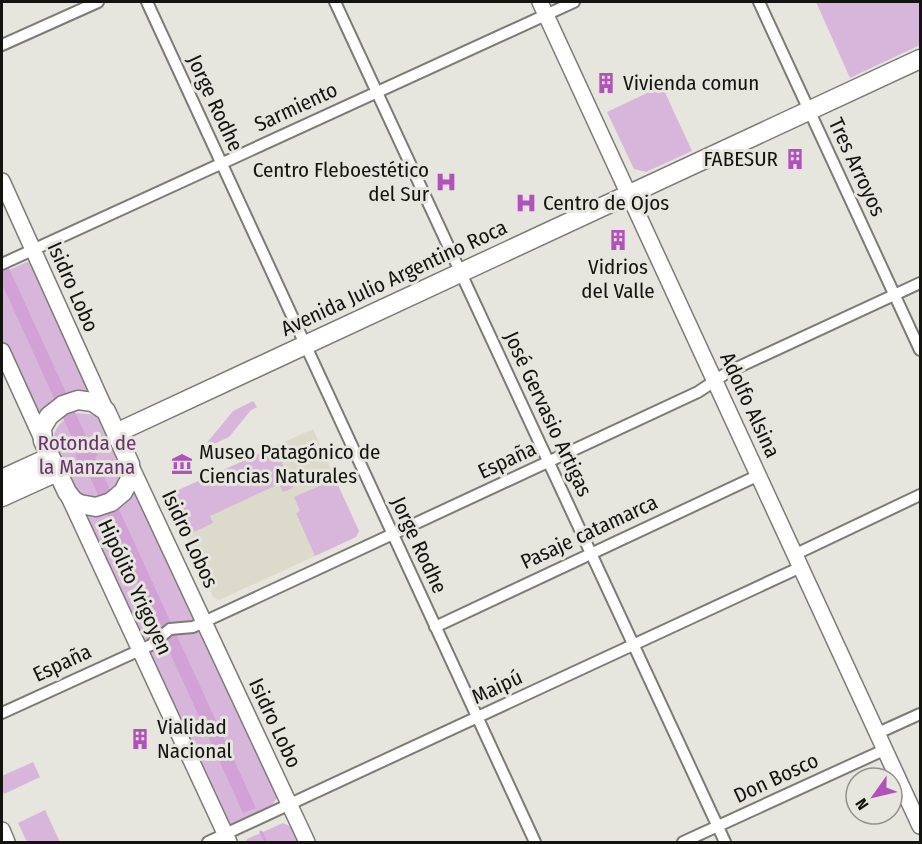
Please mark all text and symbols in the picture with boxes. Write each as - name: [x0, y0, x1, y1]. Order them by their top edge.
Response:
- street label: Jorge Rodhe: [181, 51, 249, 155]
- place label: Vivienda comun: [623, 70, 759, 96]
- building icon: Vivienda comun: [594, 71, 618, 95]
- street label: Sarmiento: [250, 77, 342, 137]
- street label: Tres Arroyos: [823, 114, 891, 220]
- place label: FABESUR: [703, 146, 779, 172]
- building icon: FABESUR: [783, 147, 807, 171]
- place label: Centro Fleboestético del Sur: [253, 157, 430, 207]
- hospital icon: Centro Fleboestético del Sur: [434, 170, 458, 194]
- place label: Centro de Ojos: [543, 190, 669, 216]
- hospital icon: Centro de Ojos: [514, 191, 538, 215]
- street label: Avenida Julio Argentino Roca: [277, 214, 511, 342]
- building icon: Vidrios del Valle: [606, 228, 630, 252]
- street label: Isidro Lobo: [42, 238, 104, 336]
- place label: Vidrios del Valle: [581, 254, 655, 304]
- street label: José Gervasio Artigas: [498, 327, 598, 501]
- street label: Adolfo Alsina: [714, 348, 786, 462]
- park label: Rotonda de la Manzana: [38, 430, 136, 480]
- street label: España: [474, 435, 540, 485]
- place label: Museo Patagónico de Ciencias Naturales: [199, 439, 380, 489]
- museum icon: Museo Patagónico de Ciencias Naturales: [170, 452, 194, 476]
- street label: Isidro Lobos: [156, 486, 224, 592]
- street label: Pasaje catamarca: [516, 489, 662, 575]
- street label: Jorge Rodhe: [385, 493, 453, 597]
- street label: Hipólito Yrigoyen: [92, 515, 178, 659]
- street label: España: [29, 638, 95, 688]
- street label: Maipú: [468, 664, 526, 710]
- street label: Isidro Lobo: [243, 674, 307, 772]
- place label: Vialidad Nacional: [157, 714, 233, 764]
- building icon: Vialidad Nacional: [128, 727, 152, 751]
- street label: Don Bosco: [730, 747, 822, 809]
- north arrow: [844, 766, 904, 826]
- text: N: [851, 795, 873, 813]

